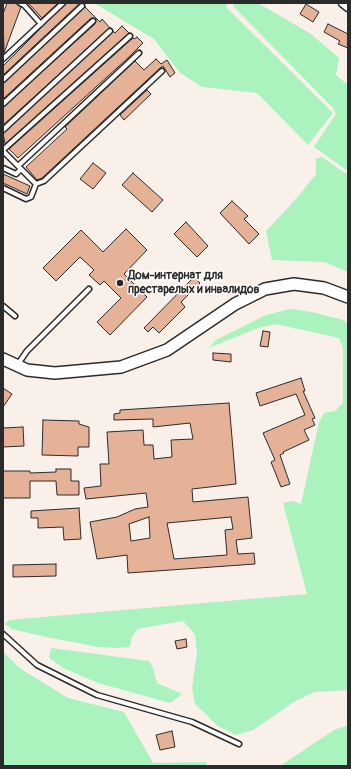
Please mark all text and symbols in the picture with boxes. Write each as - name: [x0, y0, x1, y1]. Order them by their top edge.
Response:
- place label: Дом-интернат для престарелых и инвалидов: [128, 269, 259, 297]
- marker: Дом-интернат для престарелых и инвалидов: [115, 278, 125, 288]

